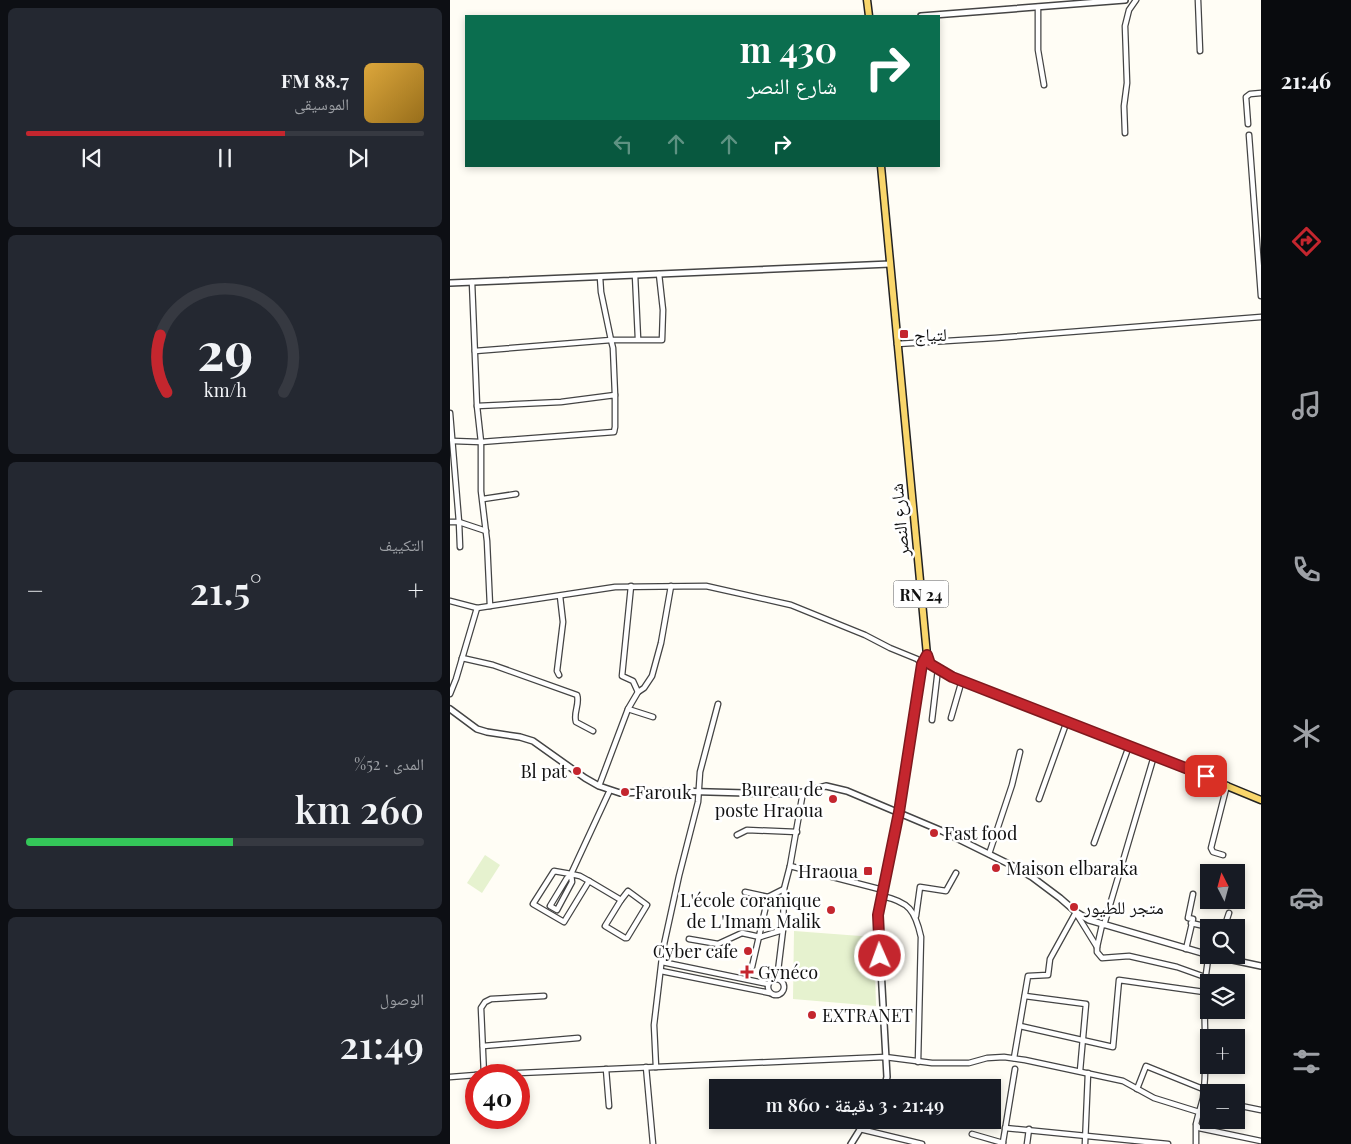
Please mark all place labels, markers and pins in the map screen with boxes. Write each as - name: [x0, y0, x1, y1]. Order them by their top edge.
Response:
- place label: لتياج: [914, 322, 947, 347]
- marker: لتياج: [898, 328, 910, 340]
- pin: [1185, 755, 1227, 797]
- place label: Bl pat: [521, 759, 568, 783]
- marker: Bl pat: [571, 765, 583, 777]
- place label: Bureau de poste Hraoua: [715, 777, 823, 822]
- place label: Farouk: [635, 780, 692, 804]
- marker: Farouk: [619, 786, 631, 798]
- marker: Bureau de poste Hraoua: [827, 793, 839, 805]
- place label: Fast food: [944, 821, 1018, 845]
- marker: Fast food: [928, 827, 940, 839]
- place label: Maison elbaraka: [1006, 856, 1138, 880]
- place label: Hraoua: [798, 859, 858, 883]
- marker: Maison elbaraka: [990, 862, 1002, 874]
- marker: Hraoua: [862, 865, 874, 877]
- place label: L'école coranique de L'Imam Malik: [680, 888, 821, 933]
- place label: متجر للطيور: [1083, 895, 1164, 919]
- marker: متجر للطيور: [1068, 901, 1080, 913]
- marker: L'école coranique de L'Imam Malik: [825, 904, 837, 916]
- place label: Cyber cafe: [653, 939, 738, 963]
- marker: Cyber cafe: [742, 945, 754, 957]
- place label: Gynéco: [758, 960, 818, 984]
- marker: Gynéco: [740, 965, 754, 979]
- place label: EXTRANET: [822, 1003, 913, 1027]
- marker: EXTRANET: [806, 1009, 818, 1021]

